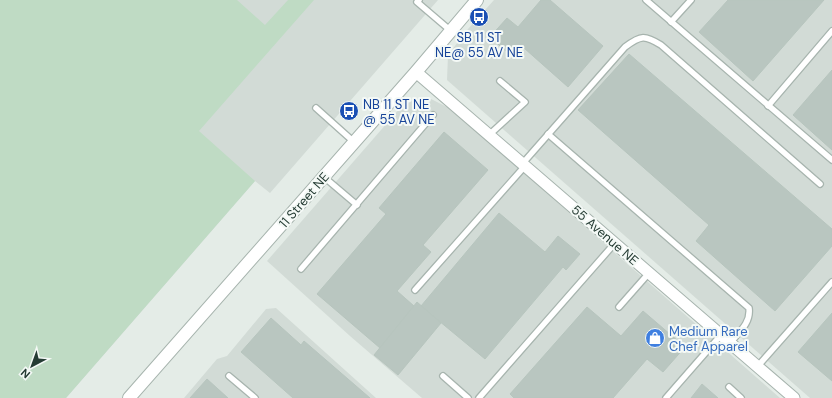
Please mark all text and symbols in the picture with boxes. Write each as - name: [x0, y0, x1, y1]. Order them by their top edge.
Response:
- bus stop icon: SB 11 ST NE@ 55 AV NE: [468, 6, 490, 28]
- place label: SB 11 ST NE@ 55 AV NE: [435, 29, 523, 61]
- place label: NB 11 ST NE @ 55 AV NE: [363, 96, 435, 128]
- bus stop icon: NB 11 ST NE @ 55 AV NE: [338, 100, 360, 122]
- street label: 11 Street NE: [275, 169, 333, 231]
- street label: 55 Avenue NE: [568, 201, 642, 269]
- place label: Medium Rare Chef Apparel: [669, 323, 748, 355]
- shop icon: Medium Rare Chef Apparel: [644, 327, 666, 349]
- north arrow: [12, 346, 52, 386]
- text: N: [18, 366, 33, 381]

